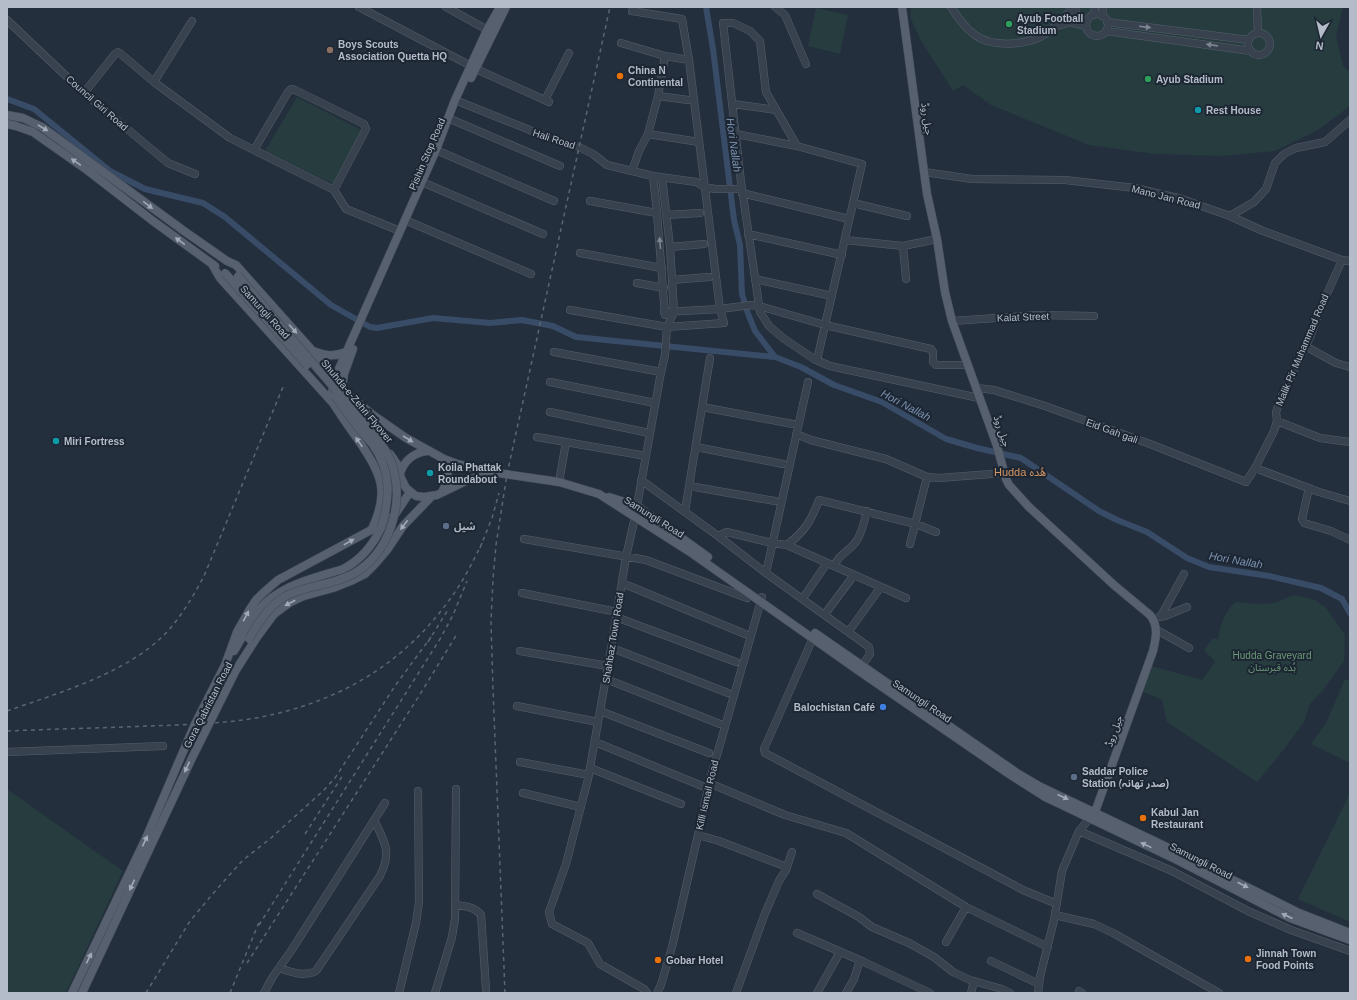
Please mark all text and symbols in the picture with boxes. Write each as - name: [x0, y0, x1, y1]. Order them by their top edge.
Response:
- place label: Ayub Football Stadium: [1017, 13, 1084, 36]
- north arrow: [1301, 16, 1341, 56]
- marker: Ayub Football Stadium: [1004, 19, 1014, 29]
- one-way arrow: [1139, 24, 1152, 30]
- place label: Boys Scouts Association Quetta HQ: [338, 39, 447, 62]
- text: N: [1315, 39, 1324, 52]
- one-way arrow: [1206, 42, 1218, 48]
- marker: Boys Scouts Association Quetta HQ: [325, 45, 335, 55]
- place label: China N Continental: [628, 65, 683, 88]
- marker: China N Continental: [615, 71, 625, 81]
- street label: Council Giri Road: [64, 73, 130, 133]
- marker: Ayub Stadium: [1143, 74, 1153, 84]
- place label: Ayub Stadium: [1156, 74, 1223, 85]
- street label: جیل روڈ: [918, 102, 935, 136]
- marker: Rest House: [1193, 105, 1203, 115]
- place label: Rest House: [1206, 105, 1261, 116]
- street label: Pishin Stop Road: [407, 116, 447, 192]
- water label: Hori Nallah: [724, 117, 744, 173]
- one-way arrow: [37, 125, 49, 132]
- street label: Hali Road: [531, 127, 577, 151]
- one-way arrow: [71, 159, 81, 167]
- street label: Mano Jan Road: [1130, 183, 1202, 211]
- one-way arrow: [143, 200, 154, 209]
- one-way arrow: [175, 237, 185, 245]
- one-way arrow: [656, 237, 663, 249]
- street label: Samungli Road: [238, 283, 292, 341]
- street label: Malik Pir Muhammad Road: [1273, 292, 1331, 408]
- street label: Kalat Street: [997, 311, 1050, 323]
- one-way arrow: [288, 324, 297, 333]
- street label: Shuhda-e-Zehri Flyover: [319, 357, 395, 445]
- water label: Hori Nallah: [879, 387, 933, 423]
- street label: جیل روڈ: [991, 414, 1013, 449]
- street label: Eid Gah gali: [1085, 417, 1139, 445]
- one-way arrow: [402, 435, 413, 443]
- marker: Miri Fortress: [51, 436, 61, 446]
- place label: Miri Fortress: [64, 436, 125, 447]
- one-way arrow: [355, 436, 363, 447]
- place label: Koila Phattak Roundabout: [438, 462, 502, 485]
- district label: Hudda ھُدہ: [994, 466, 1046, 478]
- marker: Koila Phattak Roundabout: [425, 468, 435, 478]
- street label: Samungli Road: [622, 494, 686, 540]
- one-way arrow: [400, 520, 408, 530]
- marker: شیل: [441, 521, 451, 531]
- place label: شیل: [454, 521, 476, 533]
- one-way arrow: [343, 539, 355, 545]
- water label: Hori Nallah: [1208, 549, 1264, 571]
- street label: Shahbaz Town Road: [600, 592, 626, 684]
- one-way arrow: [284, 600, 295, 606]
- one-way arrow: [242, 611, 249, 622]
- park label: Hudda Graveyard ہُدہ قبرستان: [1233, 650, 1311, 674]
- street label: Gora Qabristan Road: [182, 660, 234, 750]
- street label: Samungli Road: [891, 677, 953, 725]
- place label: Balochistan Café: [794, 702, 875, 713]
- marker: Balochistan Café: [878, 702, 888, 712]
- street label: جیل روڈ: [1103, 714, 1126, 749]
- street label: Killi Ismail Road: [694, 759, 720, 831]
- one-way arrow: [184, 762, 190, 773]
- place label: Saddar Police Station (صدر تھانہ): [1082, 766, 1169, 790]
- marker: Saddar Police Station (صدر تھانہ): [1069, 772, 1079, 782]
- one-way arrow: [1057, 794, 1068, 800]
- place label: Kabul Jan Restaurant: [1151, 807, 1204, 830]
- marker: Kabul Jan Restaurant: [1138, 813, 1148, 823]
- one-way arrow: [142, 835, 148, 846]
- street label: Samungli Road: [1168, 841, 1234, 881]
- one-way arrow: [1141, 842, 1152, 848]
- one-way arrow: [129, 879, 135, 891]
- one-way arrow: [1237, 881, 1248, 888]
- one-way arrow: [1282, 913, 1293, 919]
- place label: Jinnah Town Food Points: [1256, 948, 1316, 971]
- one-way arrow: [86, 952, 93, 964]
- marker: Jinnah Town Food Points: [1243, 954, 1253, 964]
- marker: Gobar Hotel: [653, 955, 663, 965]
- place label: Gobar Hotel: [666, 955, 723, 966]

